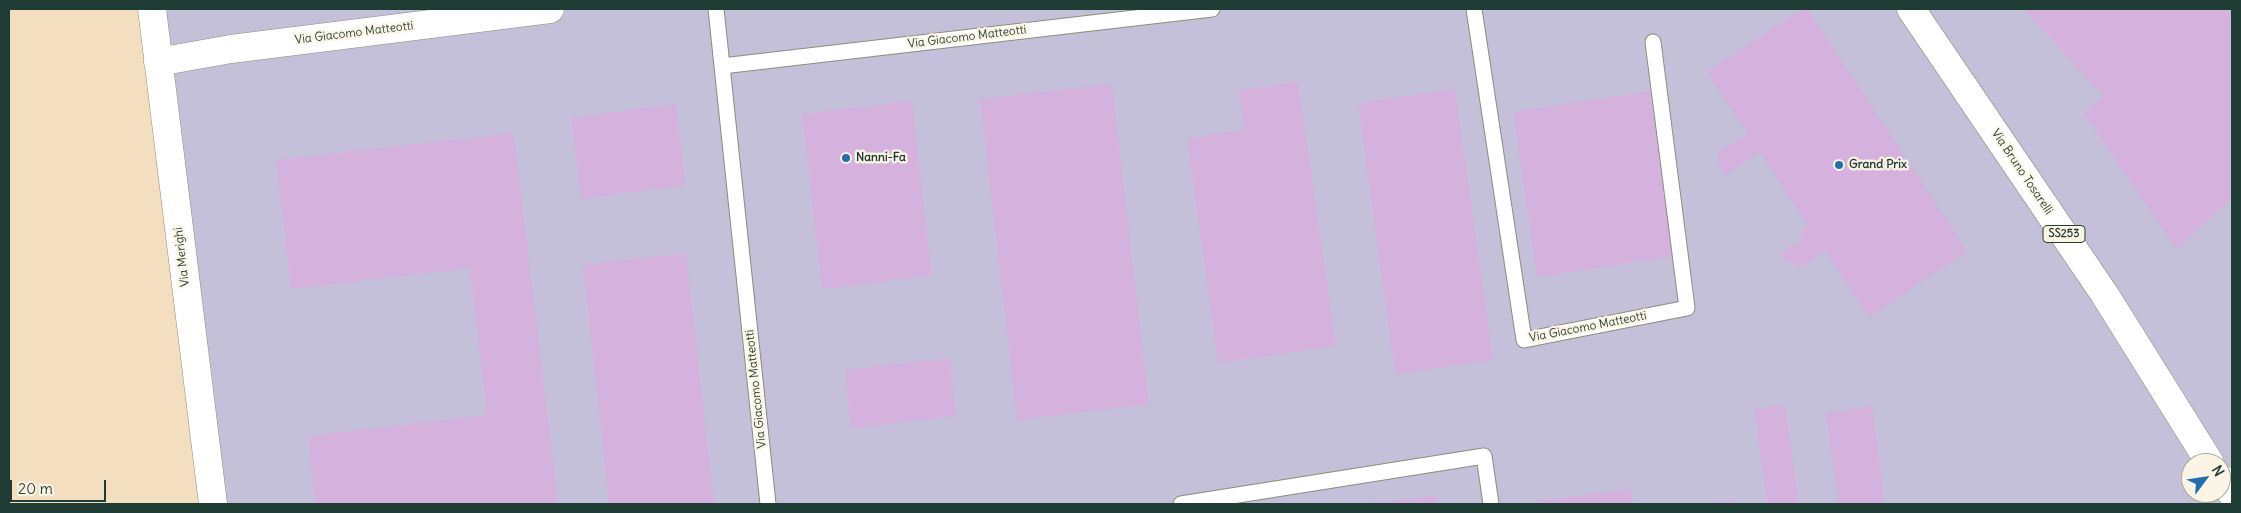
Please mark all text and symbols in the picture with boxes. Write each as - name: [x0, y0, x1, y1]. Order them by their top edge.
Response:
- street label: Via Giacomo Matteotti: [294, 19, 414, 47]
- street label: Via Giacomo Matteotti: [907, 23, 1027, 51]
- street label: Via Bruno Tosarelli: [1988, 127, 2056, 217]
- place label: Nanni-Fa: [856, 151, 906, 165]
- marker: Nanni-Fa: [840, 152, 852, 164]
- place label: Grand Prix: [1849, 158, 1907, 172]
- marker: Grand Prix: [1833, 159, 1845, 171]
- road number: SS253: [2043, 225, 2085, 242]
- street label: Via Merighi: [171, 226, 193, 288]
- street label: Via Giacomo Matteotti: [1528, 309, 1648, 345]
- street label: Via Giacomo Matteotti: [743, 329, 769, 449]
- north arrow: [2181, 453, 2231, 503]
- text: N: [2208, 462, 2228, 480]
- scale bar: [12, 470, 109, 502]
- text: 20 m: [18, 479, 53, 498]

